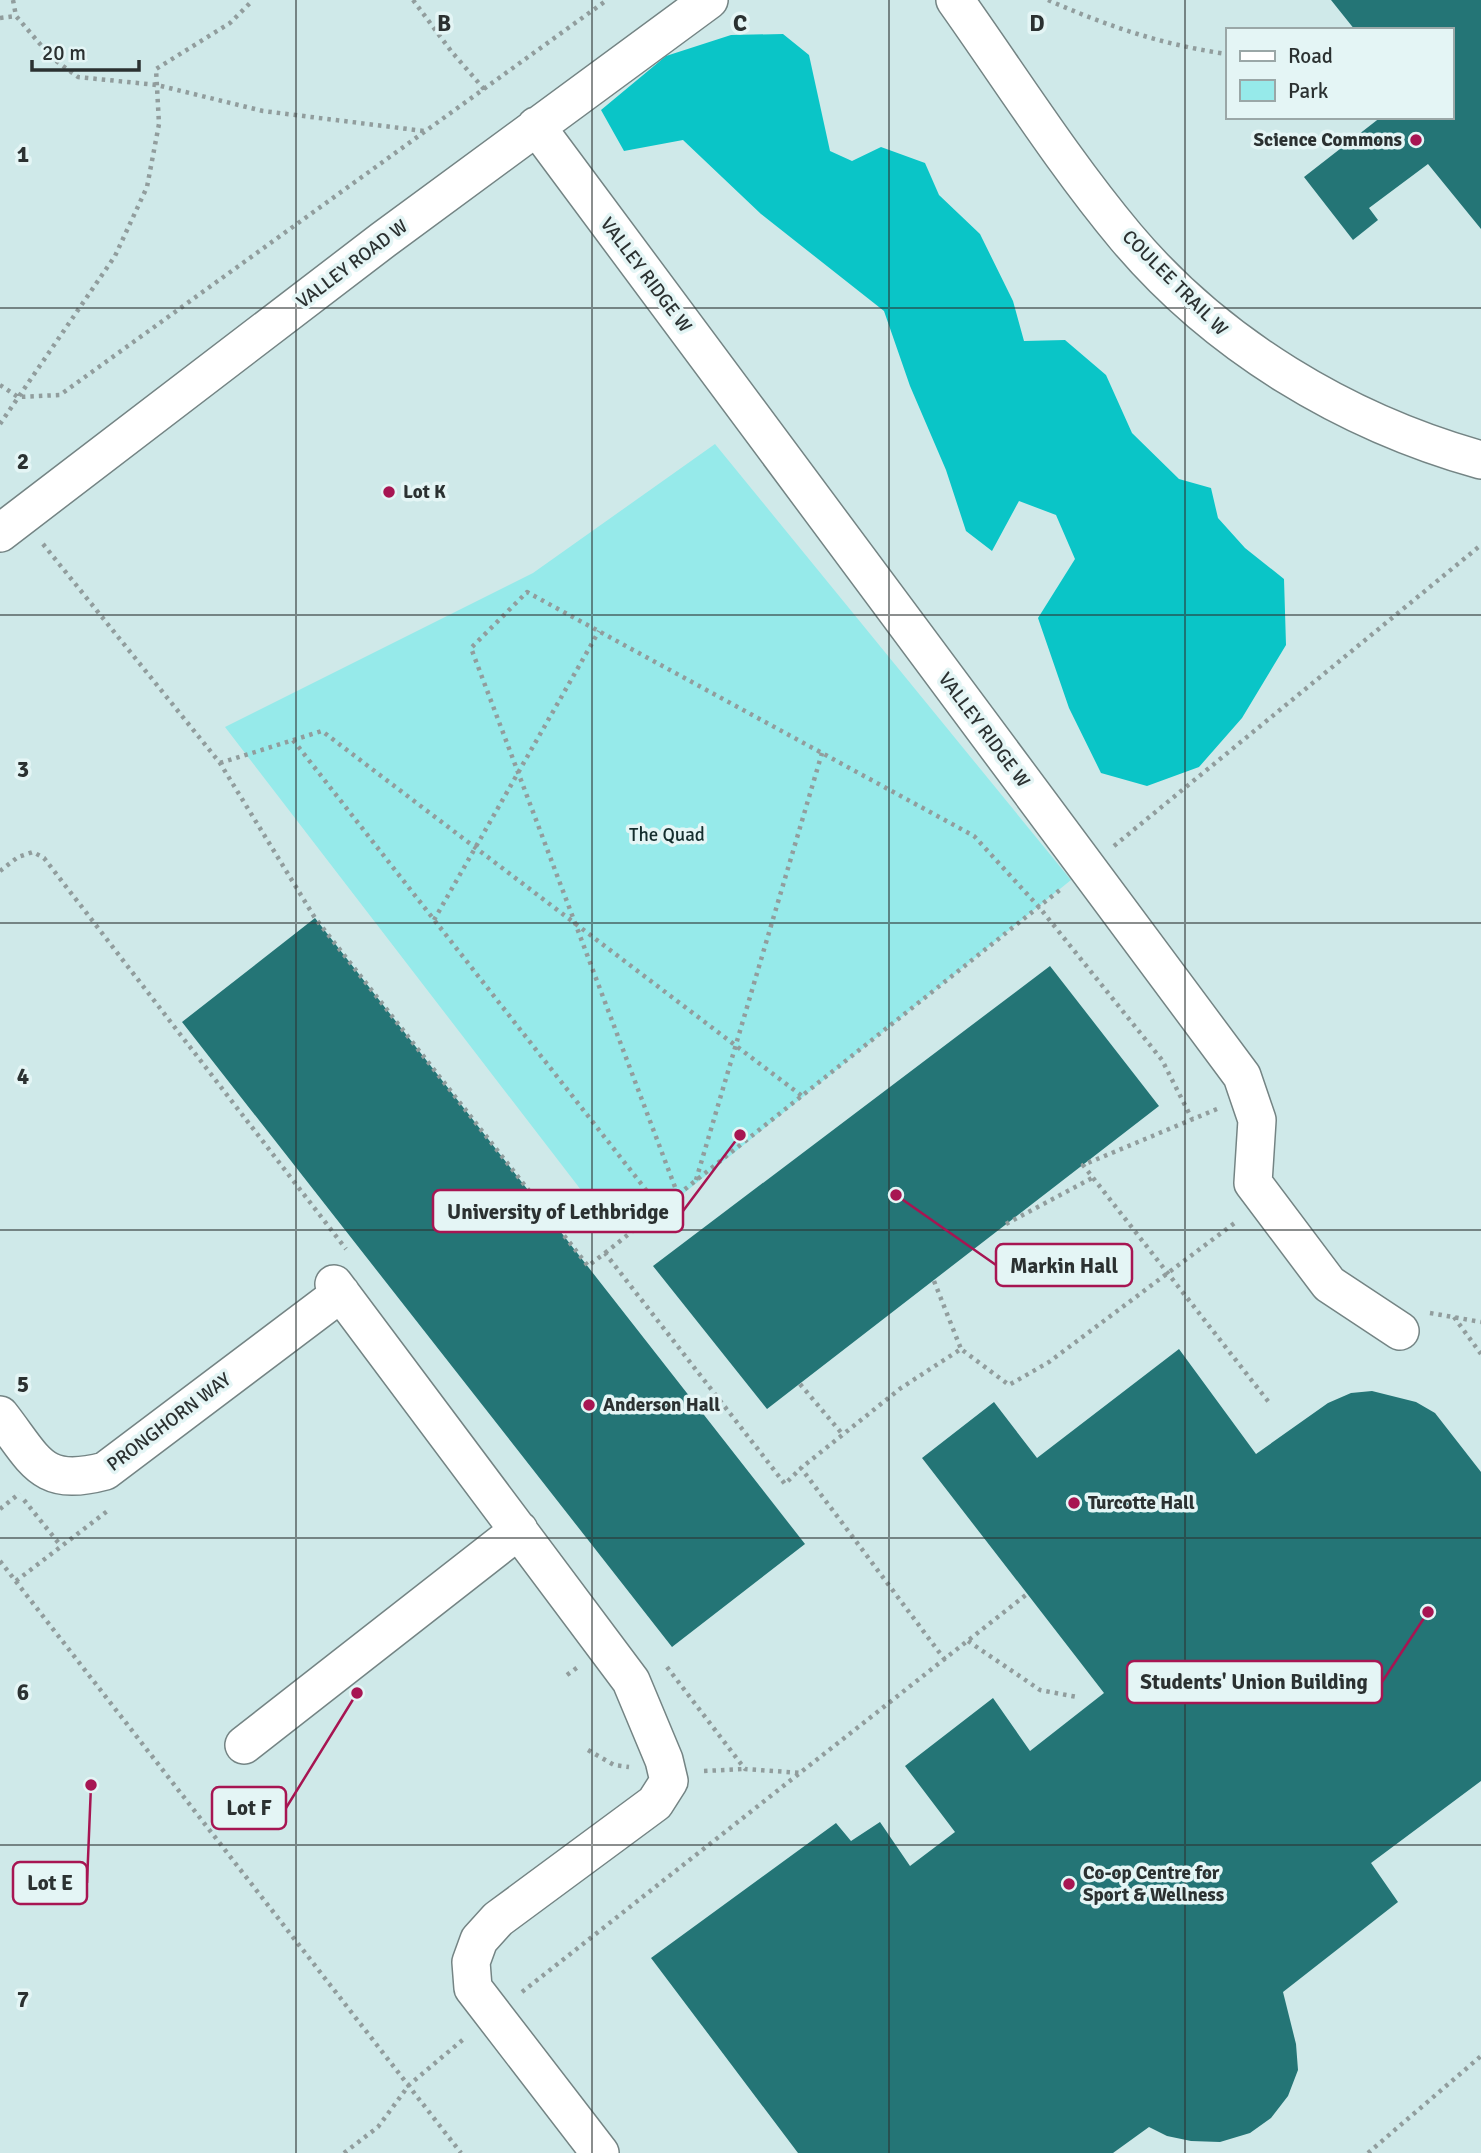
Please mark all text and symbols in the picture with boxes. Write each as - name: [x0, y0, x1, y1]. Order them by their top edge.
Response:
- text: B: [437, 9, 451, 38]
- text: C: [733, 9, 747, 38]
- text: D: [1029, 9, 1045, 38]
- scale bar: [32, 28, 138, 72]
- legend: [1226, 28, 1453, 119]
- text: 20 m: [42, 40, 86, 66]
- text: Road: [1288, 43, 1333, 69]
- text: Park: [1288, 78, 1329, 104]
- place label: Science Commons: [1253, 128, 1402, 152]
- marker: Science Commons: [1408, 132, 1424, 148]
- text: 1: [17, 140, 29, 169]
- street label: VALLEY RIDGE W: [595, 213, 697, 337]
- street label: VALLEY ROAD W: [292, 214, 412, 314]
- street label: COULEE TRAIL W: [1117, 225, 1233, 341]
- text: 2: [17, 447, 29, 476]
- place label: Lot K: [403, 480, 446, 504]
- marker: Lot K: [381, 484, 397, 500]
- street label: VALLEY RIDGE W: [933, 668, 1035, 792]
- text: 3: [17, 755, 29, 784]
- park label: The Quad: [629, 823, 705, 847]
- text: 4: [17, 1062, 29, 1091]
- callout: University of Lethbridge: [433, 1190, 683, 1232]
- text: University of Lethbridge: [447, 1199, 669, 1225]
- callout: Markin Hall: [996, 1244, 1132, 1286]
- text: Markin Hall: [1010, 1253, 1118, 1279]
- street label: PRONGHORN WAY: [102, 1367, 236, 1476]
- text: 5: [17, 1370, 29, 1399]
- place label: Anderson Hall: [603, 1393, 720, 1417]
- marker: Anderson Hall: [581, 1397, 597, 1413]
- place label: Turcotte Hall: [1088, 1491, 1195, 1515]
- marker: Turcotte Hall: [1066, 1495, 1082, 1511]
- callout: Students' Union Building: [1127, 1661, 1382, 1703]
- text: Students' Union Building: [1140, 1669, 1368, 1695]
- text: 6: [17, 1678, 29, 1707]
- callout: Lot F: [212, 1787, 286, 1829]
- text: Lot F: [226, 1795, 272, 1821]
- place label: Co-op Centre for Sport & Wellness: [1083, 1861, 1224, 1907]
- callout: Lot E: [13, 1862, 87, 1904]
- text: Lot E: [27, 1870, 73, 1896]
- marker: Co-op Centre for Sport & Wellness: [1061, 1876, 1077, 1892]
- text: 7: [17, 1985, 29, 2014]

